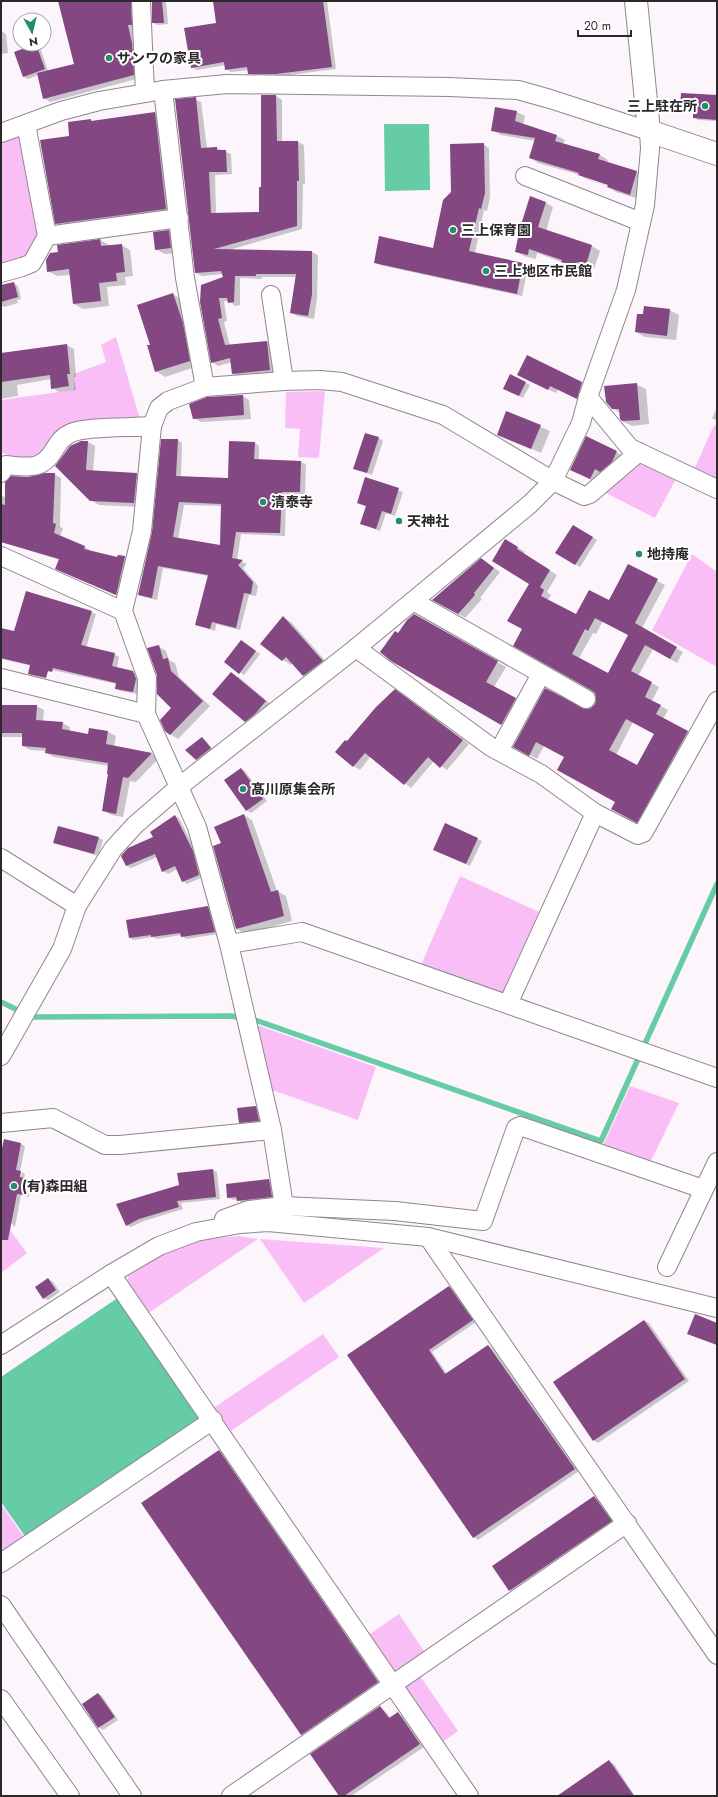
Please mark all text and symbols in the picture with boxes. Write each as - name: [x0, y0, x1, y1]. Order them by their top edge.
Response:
- north arrow: [12, 12, 52, 52]
- scale bar: [578, 12, 631, 38]
- text: 20 m: [584, 17, 611, 35]
- text: N: [28, 33, 39, 50]
- place label: サンワの家具: [117, 48, 201, 68]
- marker: サンワの家具: [104, 53, 114, 63]
- place label: 三上駐在所: [627, 96, 697, 116]
- marker: 三上駐在所: [700, 101, 710, 111]
- place label: 三上保育園: [461, 220, 531, 240]
- marker: 三上保育園: [448, 225, 458, 235]
- place label: 三上地区市民館: [494, 261, 592, 281]
- marker: 三上地区市民館: [481, 266, 491, 276]
- place label: 清泰寺: [271, 492, 313, 512]
- marker: 清泰寺: [258, 497, 268, 507]
- place label: 天神社: [407, 511, 449, 531]
- marker: 天神社: [394, 516, 404, 526]
- place label: 地持庵: [647, 544, 689, 564]
- marker: 地持庵: [634, 549, 644, 559]
- place label: 髙川原集会所: [251, 779, 335, 799]
- marker: 髙川原集会所: [238, 784, 248, 794]
- place label: (有)森田組: [22, 1176, 88, 1196]
- marker: (有)森田組: [9, 1181, 19, 1191]

